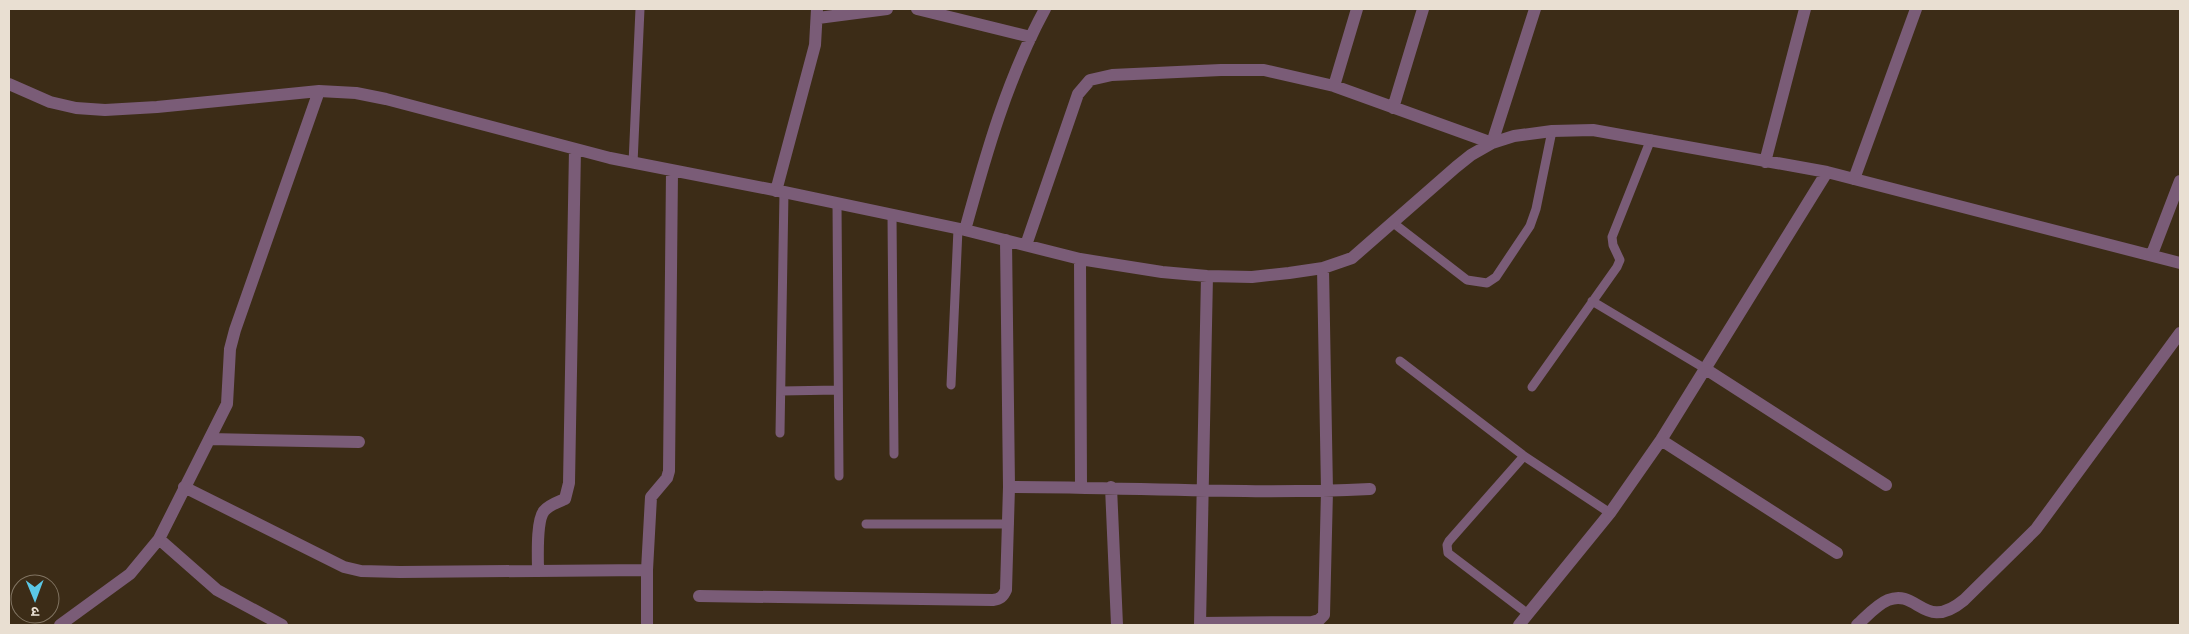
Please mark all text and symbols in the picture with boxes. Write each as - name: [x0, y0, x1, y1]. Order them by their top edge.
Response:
- north arrow: [10, 574, 60, 624]
- text: उ: [30, 603, 39, 621]

